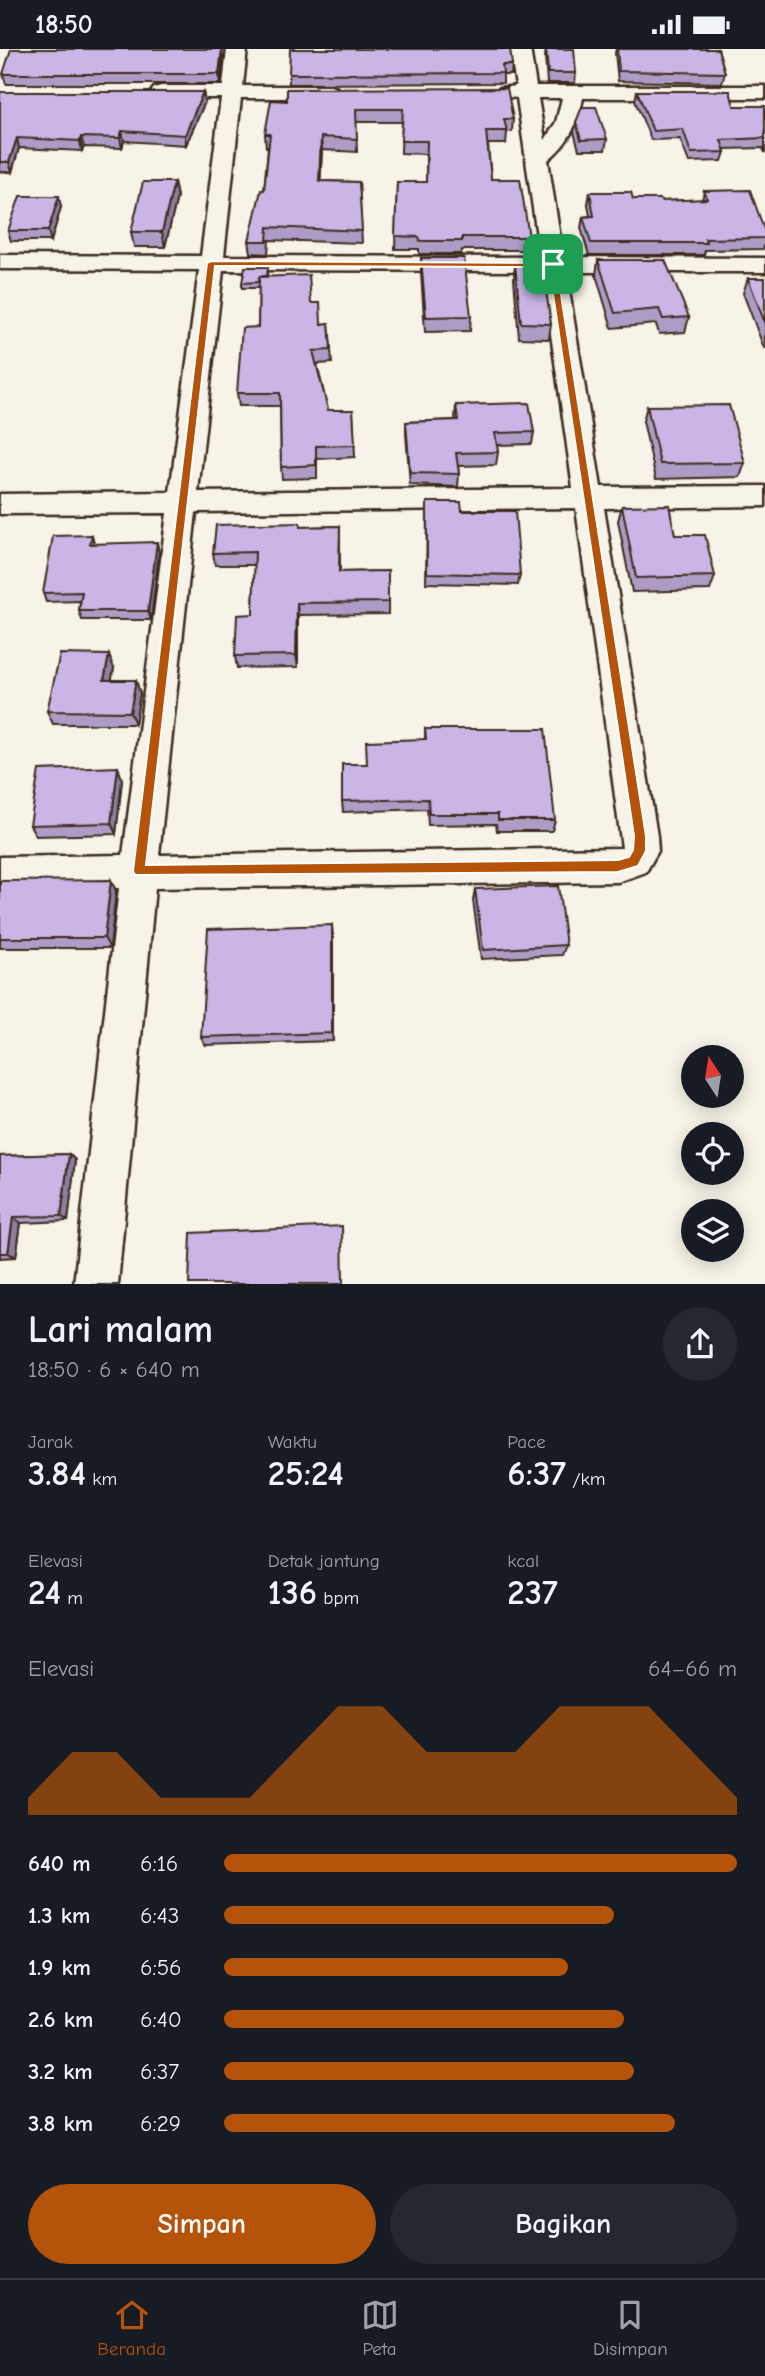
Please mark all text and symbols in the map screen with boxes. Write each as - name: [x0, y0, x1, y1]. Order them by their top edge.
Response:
- text: 18:50: [35, 10, 93, 40]
- pin: [523, 234, 583, 294]
- icon: arrive: [534, 245, 572, 283]
- north arrow: [681, 1045, 744, 1108]
- map controls: [681, 1045, 744, 1262]
- button: locate: [681, 1122, 744, 1185]
- button: layers: [681, 1199, 744, 1262]
- button: share: [663, 1307, 737, 1381]
- text: Lari malam: [28, 1308, 213, 1352]
- text: 18:50 · 6 × 640 m: [28, 1356, 200, 1383]
- text: Jarak: [28, 1431, 73, 1453]
- text: Waktu: [268, 1431, 317, 1453]
- text: Pace: [507, 1431, 546, 1453]
- text: 3.84: [28, 1453, 86, 1494]
- text: 25:24: [268, 1453, 344, 1494]
- text: 6:37: [507, 1453, 566, 1494]
- text: km: [86, 1468, 117, 1490]
- text: /km: [566, 1468, 605, 1490]
- text: Elevasi: [28, 1550, 83, 1572]
- text: Detak jantung: [268, 1550, 380, 1572]
- text: kcal: [507, 1550, 539, 1572]
- text: 24: [28, 1572, 61, 1613]
- text: 136: [268, 1572, 317, 1613]
- text: 237: [507, 1572, 558, 1613]
- text: m: [61, 1587, 83, 1609]
- text: bpm: [317, 1587, 359, 1609]
- text: Elevasi: [28, 1655, 94, 1682]
- text: 64–66 m: [648, 1655, 737, 1682]
- text: 640 m: [28, 1850, 90, 1877]
- text: 6:16: [140, 1850, 178, 1877]
- text: 1.3 km: [28, 1902, 90, 1929]
- text: 6:43: [140, 1902, 179, 1929]
- text: 1.9 km: [28, 1954, 91, 1981]
- text: 6:56: [140, 1954, 182, 1981]
- text: 2.6 km: [28, 2006, 93, 2033]
- text: 6:40: [140, 2006, 182, 2033]
- text: 3.2 km: [28, 2058, 93, 2085]
- text: 6:37: [140, 2058, 179, 2085]
- text: 3.8 km: [28, 2110, 93, 2137]
- text: 6:29: [140, 2110, 181, 2137]
- button: Simpan: [28, 2184, 376, 2264]
- button: Bagikan: [390, 2184, 737, 2264]
- tab: Beranda: [97, 2296, 166, 2360]
- tab: Peta: [361, 2296, 399, 2360]
- tab: Disimpan: [593, 2296, 668, 2360]

